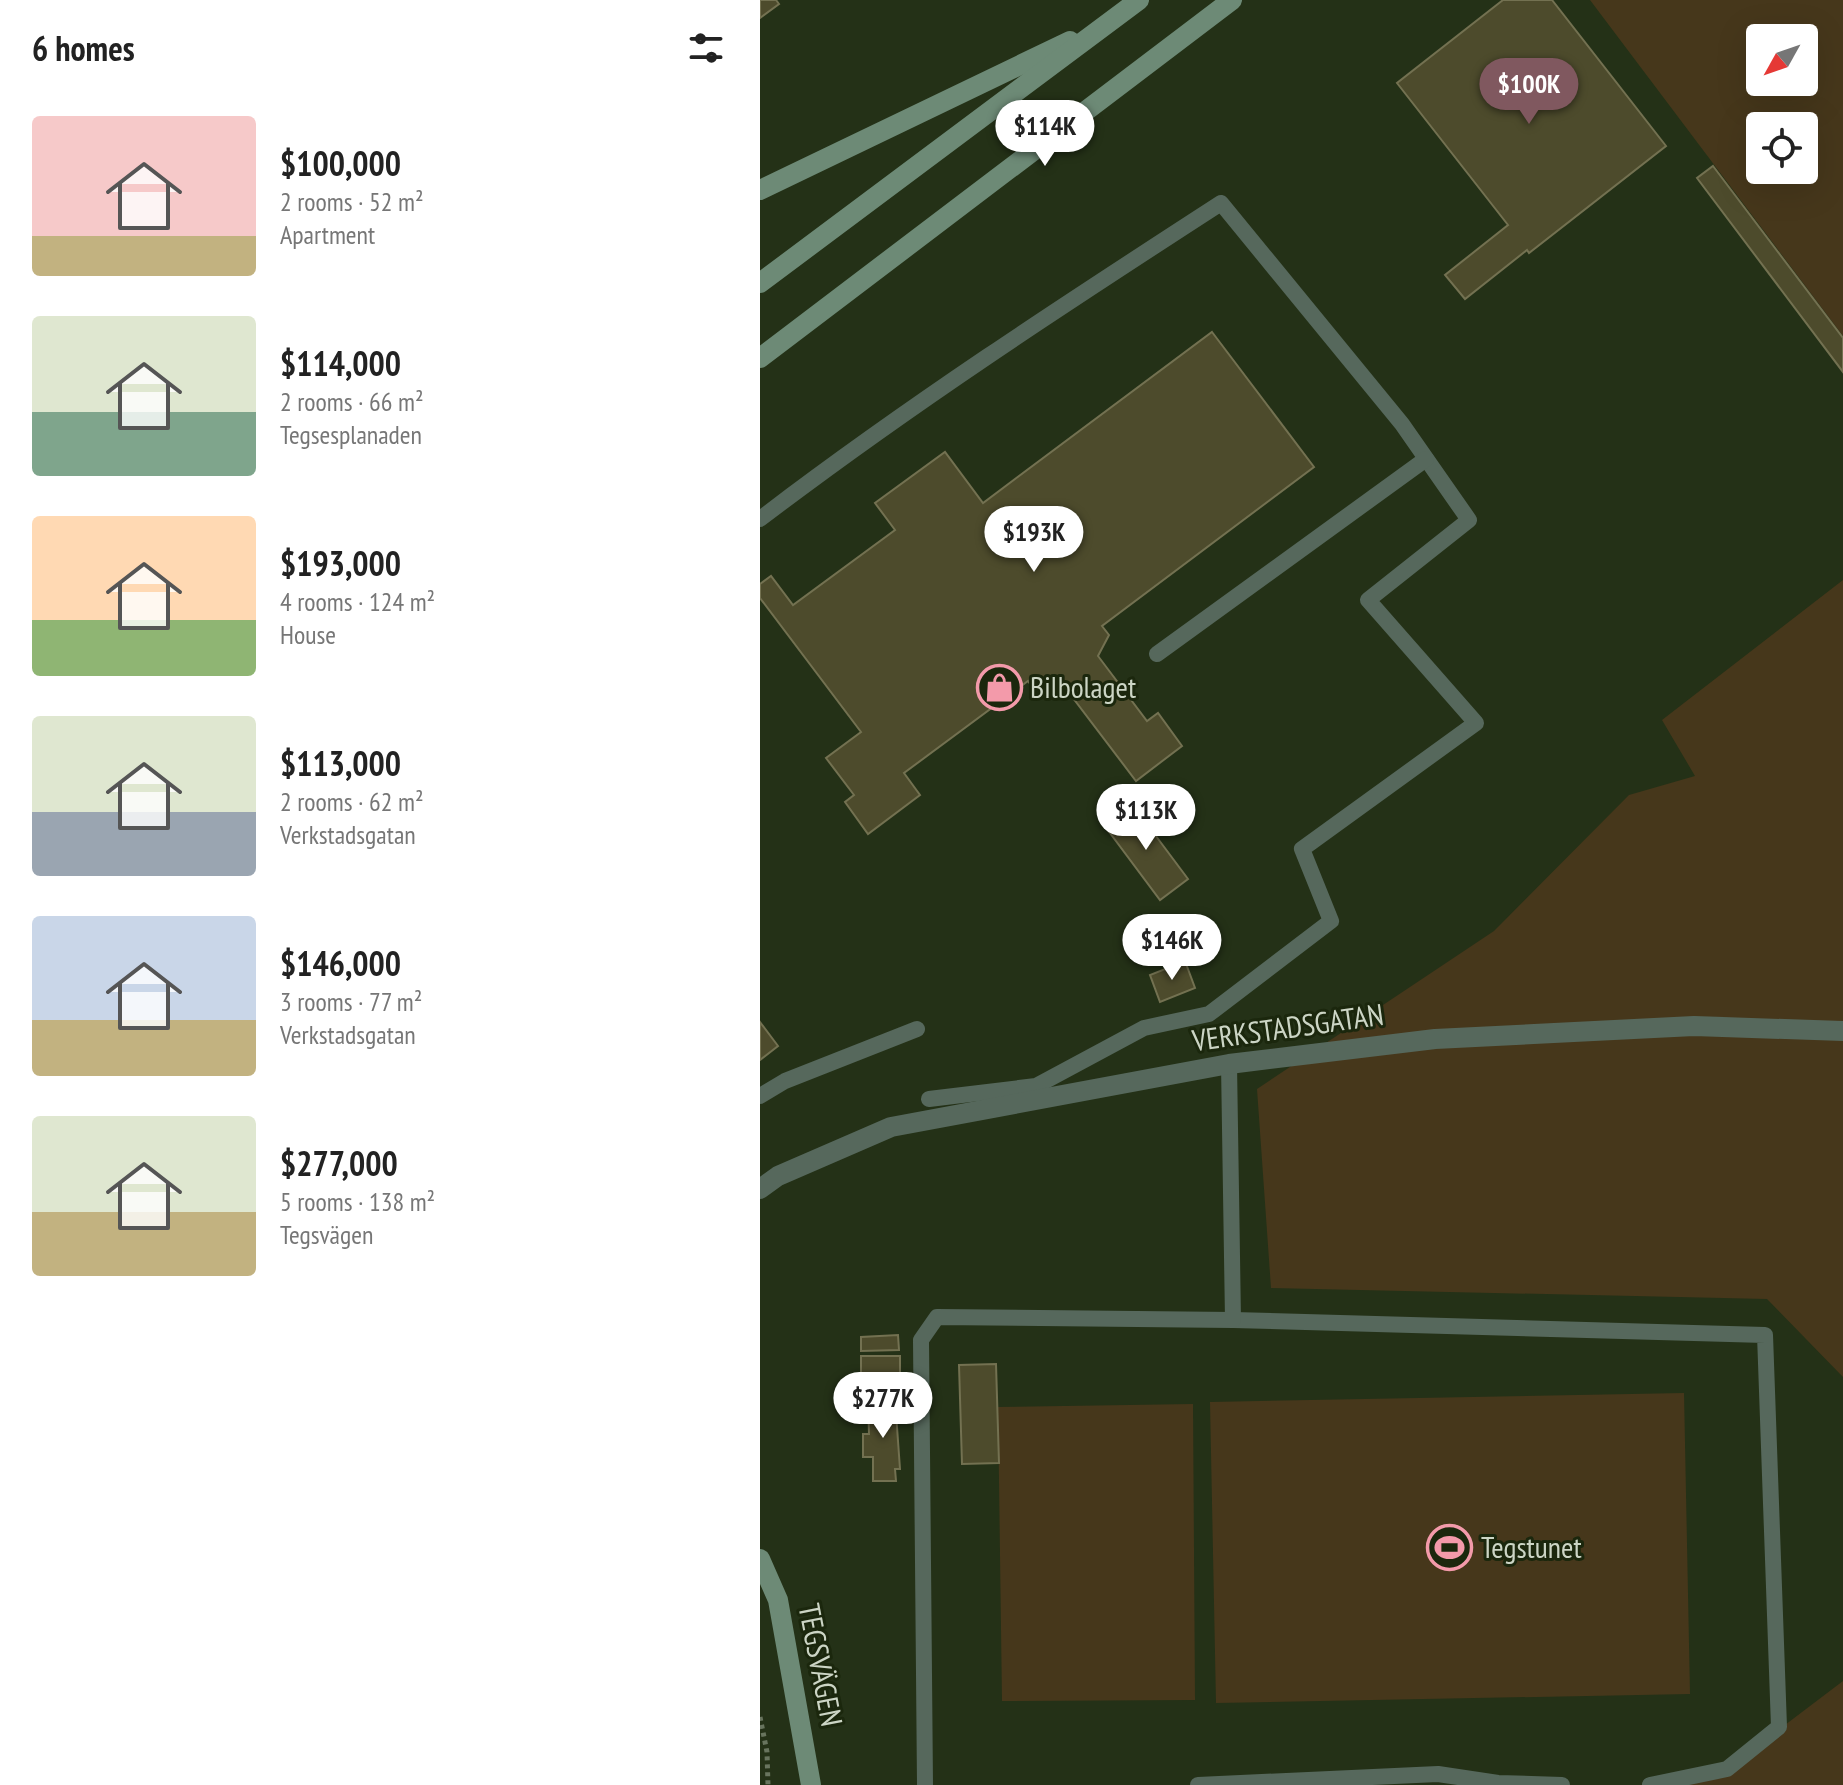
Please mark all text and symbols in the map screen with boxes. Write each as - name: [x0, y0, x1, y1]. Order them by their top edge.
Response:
- north arrow: [1746, 24, 1818, 96]
- map controls: [1746, 24, 1818, 184]
- text: 6 homes: [32, 26, 135, 70]
- icon: filters: [684, 26, 728, 70]
- pin: $100K: [1473, 58, 1585, 126]
- text: $100K: [1497, 67, 1561, 100]
- pin: $114K: [989, 100, 1101, 168]
- text: $114K: [1013, 109, 1077, 142]
- button: locate: [1746, 112, 1818, 184]
- text: $100,000: [280, 141, 401, 185]
- icon: home: [96, 148, 192, 244]
- text: 2 rooms · 52 m²: [280, 185, 424, 218]
- text: Apartment: [280, 218, 375, 251]
- text: $114,000: [280, 341, 401, 385]
- icon: home: [96, 348, 192, 444]
- text: 2 rooms · 66 m²: [280, 385, 424, 418]
- text: Tegsesplanaden: [280, 418, 422, 451]
- pin: $193K: [978, 506, 1090, 574]
- text: $193K: [1002, 515, 1066, 548]
- text: $193,000: [280, 541, 401, 585]
- icon: home: [96, 548, 192, 644]
- text: 4 rooms · 124 m²: [280, 585, 435, 618]
- text: House: [280, 618, 336, 651]
- shop icon: Bilbolaget: [975, 664, 1023, 712]
- place label: Bilbolaget: [1030, 667, 1137, 706]
- text: $113,000: [280, 741, 401, 785]
- icon: home: [96, 748, 192, 844]
- pin: $113K: [1090, 784, 1202, 852]
- text: 2 rooms · 62 m²: [280, 785, 424, 818]
- text: $113K: [1114, 793, 1178, 826]
- text: Verkstadsgatan: [280, 818, 416, 851]
- pin: $146K: [1116, 914, 1228, 982]
- text: $146K: [1140, 923, 1204, 956]
- text: $146,000: [280, 941, 401, 985]
- icon: home: [96, 948, 192, 1044]
- text: 3 rooms · 77 m²: [280, 985, 422, 1018]
- street label: VERKSTADSGATAN: [1189, 994, 1386, 1059]
- text: Verkstadsgatan: [280, 1018, 416, 1051]
- text: $277,000: [280, 1141, 398, 1185]
- icon: home: [96, 1148, 192, 1244]
- text: 5 rooms · 138 m²: [280, 1185, 435, 1218]
- text: Tegsvägen: [280, 1218, 373, 1251]
- pin: $277K: [827, 1372, 939, 1440]
- text: $277K: [851, 1381, 915, 1414]
- sports icon: Tegstunet: [1426, 1524, 1474, 1572]
- place label: Tegstunet: [1481, 1527, 1582, 1566]
- street label: TEGSVÄGEN: [791, 1600, 852, 1729]

